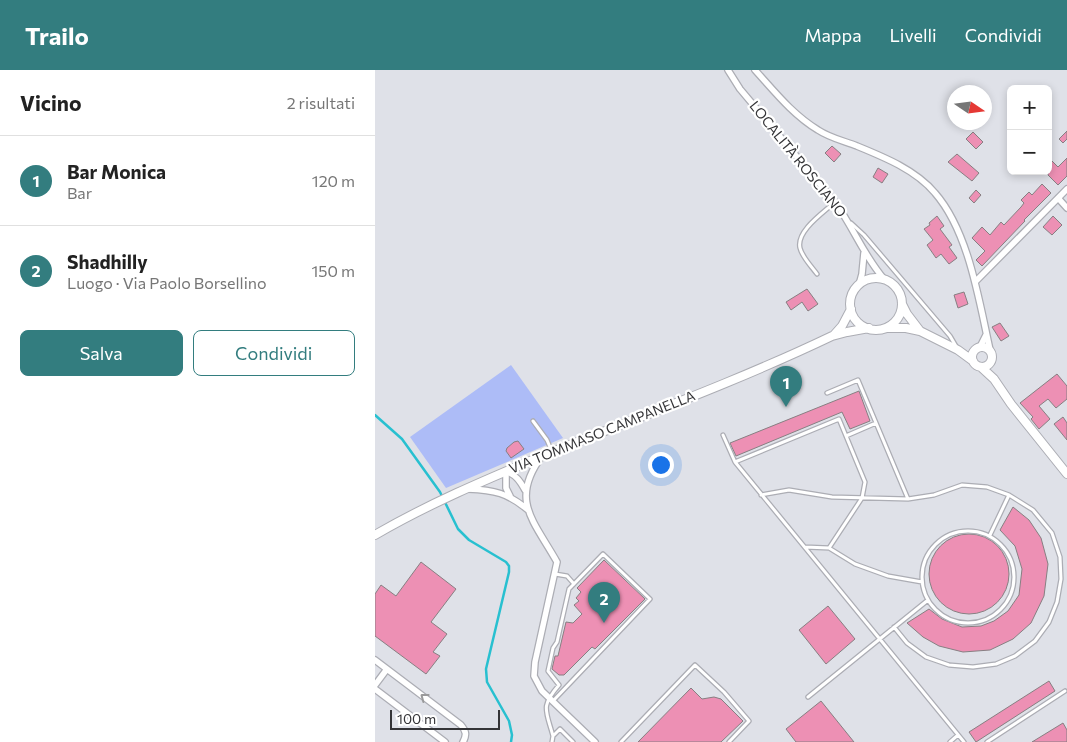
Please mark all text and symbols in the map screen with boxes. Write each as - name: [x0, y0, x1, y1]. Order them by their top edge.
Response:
- text: Trailo: [25, 21, 89, 50]
- text: Mappa: [804, 24, 862, 46]
- text: Livelli: [890, 24, 937, 46]
- text: Condividi: [965, 24, 1042, 46]
- north arrow: [947, 85, 992, 130]
- map controls: [1007, 85, 1052, 175]
- button: +: [1007, 85, 1052, 130]
- text: Vicino: [20, 90, 81, 115]
- text: 2 risultati: [287, 93, 355, 112]
- street label: LOCALITÀ ROSCIANO: [746, 97, 850, 220]
- button: −: [1007, 130, 1052, 175]
- text: Bar Monica: [67, 160, 166, 183]
- text: 1: [32, 171, 40, 190]
- text: 120 m: [312, 171, 355, 190]
- text: Bar: [67, 183, 92, 202]
- text: Shadhilly: [67, 250, 148, 273]
- text: 2: [31, 261, 41, 280]
- text: 150 m: [312, 261, 355, 280]
- text: Luogo · Via Paolo Borsellino: [67, 273, 267, 292]
- button: Salva: [20, 330, 183, 376]
- button: Condividi: [193, 330, 355, 376]
- pin: 1: [770, 366, 802, 407]
- street label: VIA TOMMASO CAMPANELLA: [506, 386, 698, 477]
- your location: [648, 452, 674, 478]
- pin: 2: [588, 582, 620, 623]
- one-way arrow: [421, 694, 430, 702]
- scale bar: [390, 707, 500, 730]
- text: 100 m: [397, 710, 436, 727]

